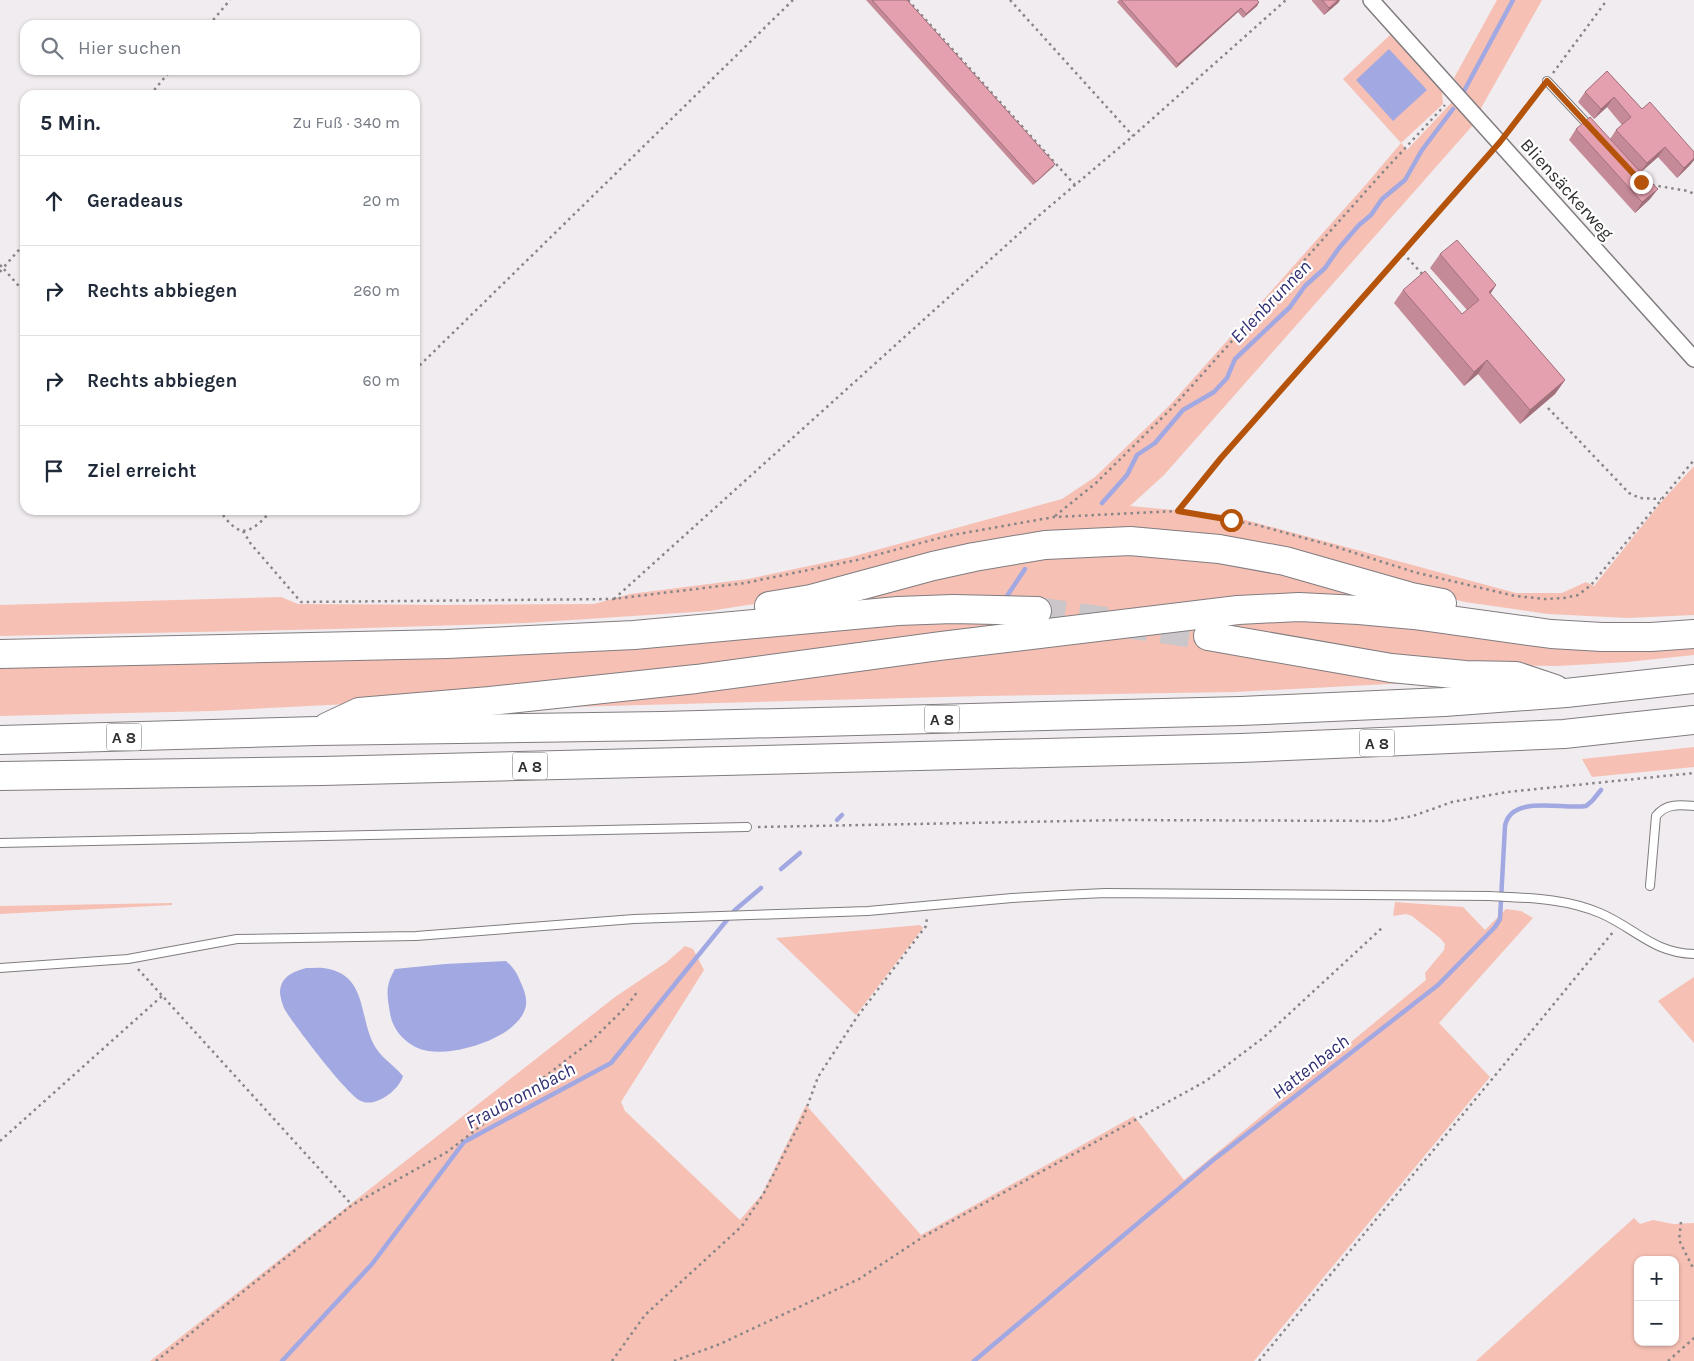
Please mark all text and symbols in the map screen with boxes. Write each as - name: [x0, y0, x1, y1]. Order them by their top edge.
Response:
- search box: [20, 20, 420, 75]
- icon: search: [38, 34, 66, 62]
- text: Hier suchen: [78, 37, 181, 59]
- text: 5 Min.: [40, 111, 100, 135]
- text: Zu Fuß · 340 m: [292, 113, 400, 132]
- street label: Bliensäckerweg: [1516, 134, 1618, 244]
- route end: [1630, 171, 1653, 194]
- icon: ahead: [40, 187, 68, 215]
- text: Geradeaus: [87, 190, 183, 212]
- text: 20 m: [362, 191, 400, 210]
- water label: Erlenbrunnen: [1226, 256, 1316, 348]
- icon: right: [40, 277, 68, 305]
- text: Rechts abbiegen: [87, 280, 237, 302]
- text: 260 m: [353, 281, 400, 300]
- icon: right: [40, 367, 68, 395]
- text: Rechts abbiegen: [87, 370, 237, 392]
- text: 60 m: [363, 371, 400, 390]
- icon: arrive: [40, 457, 68, 485]
- text: Ziel erreicht: [87, 460, 197, 482]
- route start: [1220, 509, 1243, 532]
- road number: A 8: [924, 706, 960, 732]
- road number: A 8: [106, 724, 142, 750]
- road number: A 8: [1360, 730, 1394, 756]
- road number: A 8: [512, 752, 548, 779]
- water label: Hattenbach: [1268, 1030, 1354, 1104]
- water label: Fraubronnbach: [462, 1058, 579, 1134]
- map controls: [1634, 1256, 1679, 1346]
- button: +: [1634, 1256, 1679, 1301]
- button: −: [1634, 1301, 1679, 1346]

